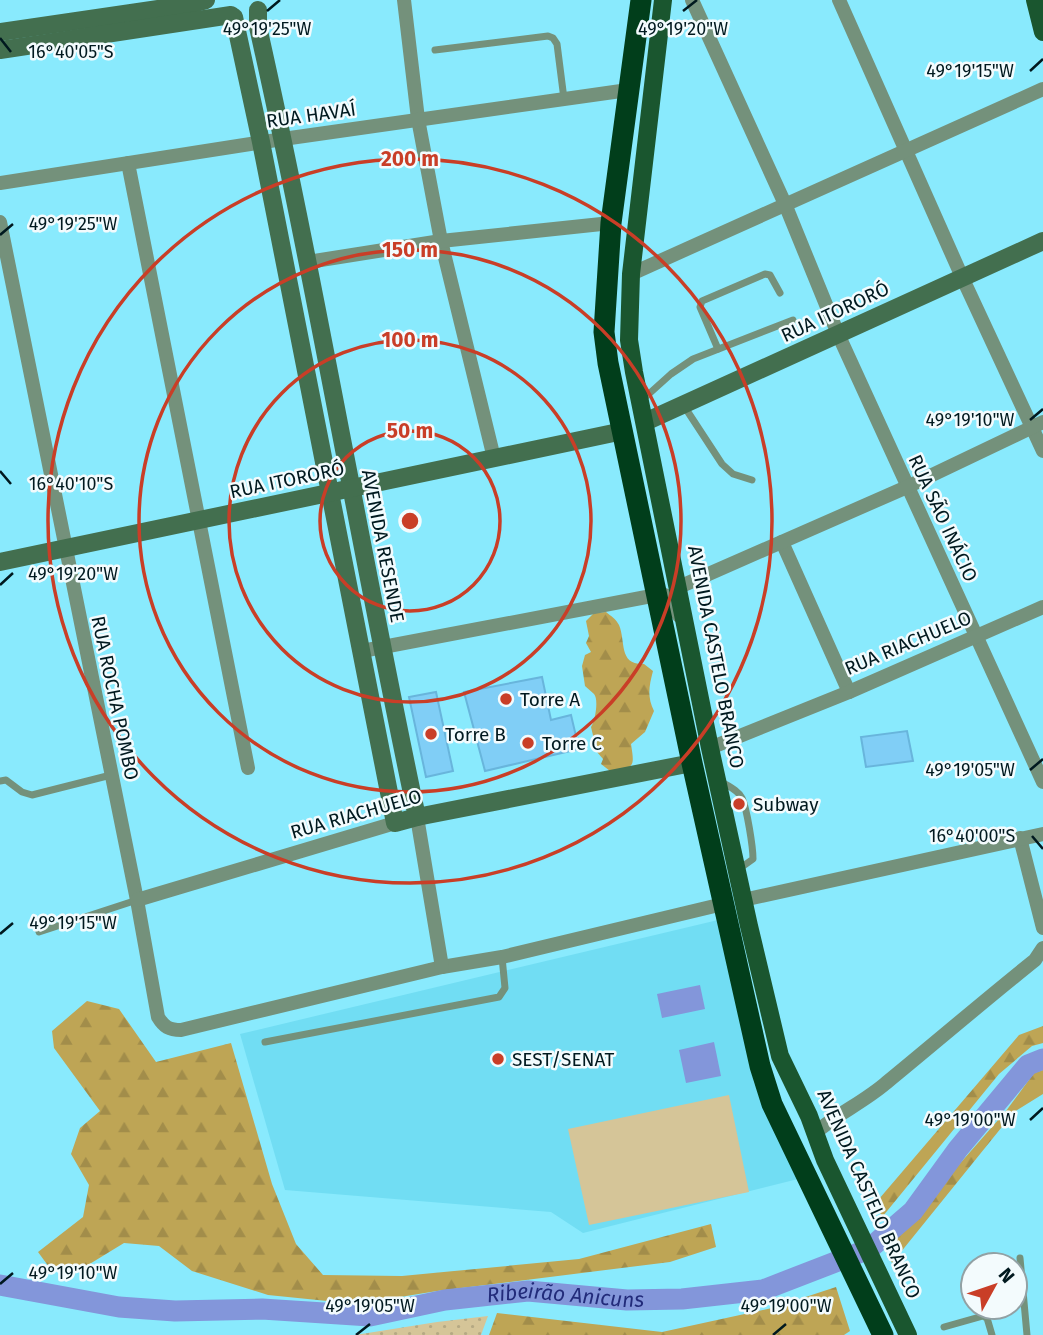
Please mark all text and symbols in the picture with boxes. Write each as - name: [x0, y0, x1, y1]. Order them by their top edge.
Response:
- text: 49°19'25"W: [223, 18, 311, 40]
- text: 49°19'20"W: [638, 18, 728, 40]
- text: 16°40'05"S: [28, 41, 114, 63]
- text: 49°19'15"W: [926, 60, 1014, 82]
- street label: RUA HAVAÍ: [265, 97, 358, 133]
- text: 200 m: [381, 146, 439, 172]
- text: 49°19'25"W: [29, 213, 117, 235]
- text: 150 m: [382, 237, 438, 263]
- street label: RUA ITORORÓ: [777, 277, 893, 347]
- text: 100 m: [381, 327, 439, 353]
- text: 49°19'10"W: [926, 409, 1015, 431]
- text: 50 m: [387, 418, 433, 444]
- street label: RUA SÃO INÁCIO: [904, 451, 982, 585]
- street label: RUA ITORORÓ: [228, 457, 346, 503]
- street label: AVENIDA RESENDE: [357, 468, 409, 624]
- text: 16°40'10"S: [29, 473, 114, 495]
- centre of rings: [398, 509, 422, 533]
- street label: AVENIDA CASTELO BRANCO: [683, 544, 749, 770]
- text: 49°19'20"W: [28, 563, 118, 585]
- street label: RUA RIACHUELO: [841, 606, 975, 680]
- street label: RUA ROCHA POMBO: [86, 614, 144, 782]
- place label: Torre A: [520, 688, 580, 711]
- marker: Torre A: [498, 691, 514, 707]
- place label: Torre B: [445, 723, 506, 746]
- marker: Torre B: [423, 726, 439, 742]
- place label: Torre C: [542, 732, 602, 755]
- marker: Torre C: [520, 735, 536, 751]
- text: 49°19'05"W: [925, 759, 1015, 781]
- street label: RUA RIACHUELO: [288, 784, 424, 844]
- place label: Subway: [753, 793, 819, 816]
- marker: Subway: [731, 796, 747, 812]
- text: 16°40'00"S: [929, 825, 1016, 847]
- text: 49°19'15"W: [29, 912, 117, 934]
- place label: SEST/SENAT: [512, 1048, 614, 1071]
- marker: SEST/SENAT: [490, 1051, 506, 1067]
- street label: AVENIDA CASTELO BRANCO: [812, 1086, 926, 1302]
- text: 49°19'00"W: [924, 1109, 1016, 1131]
- north arrow: [959, 1251, 1029, 1321]
- text: 49°19'10"W: [29, 1262, 118, 1284]
- text: N: [994, 1263, 1020, 1288]
- water label: Ribeirão Anicuns: [485, 1278, 645, 1313]
- text: 49°19'05"W: [325, 1295, 415, 1317]
- text: 49°19'00"W: [740, 1295, 832, 1317]

